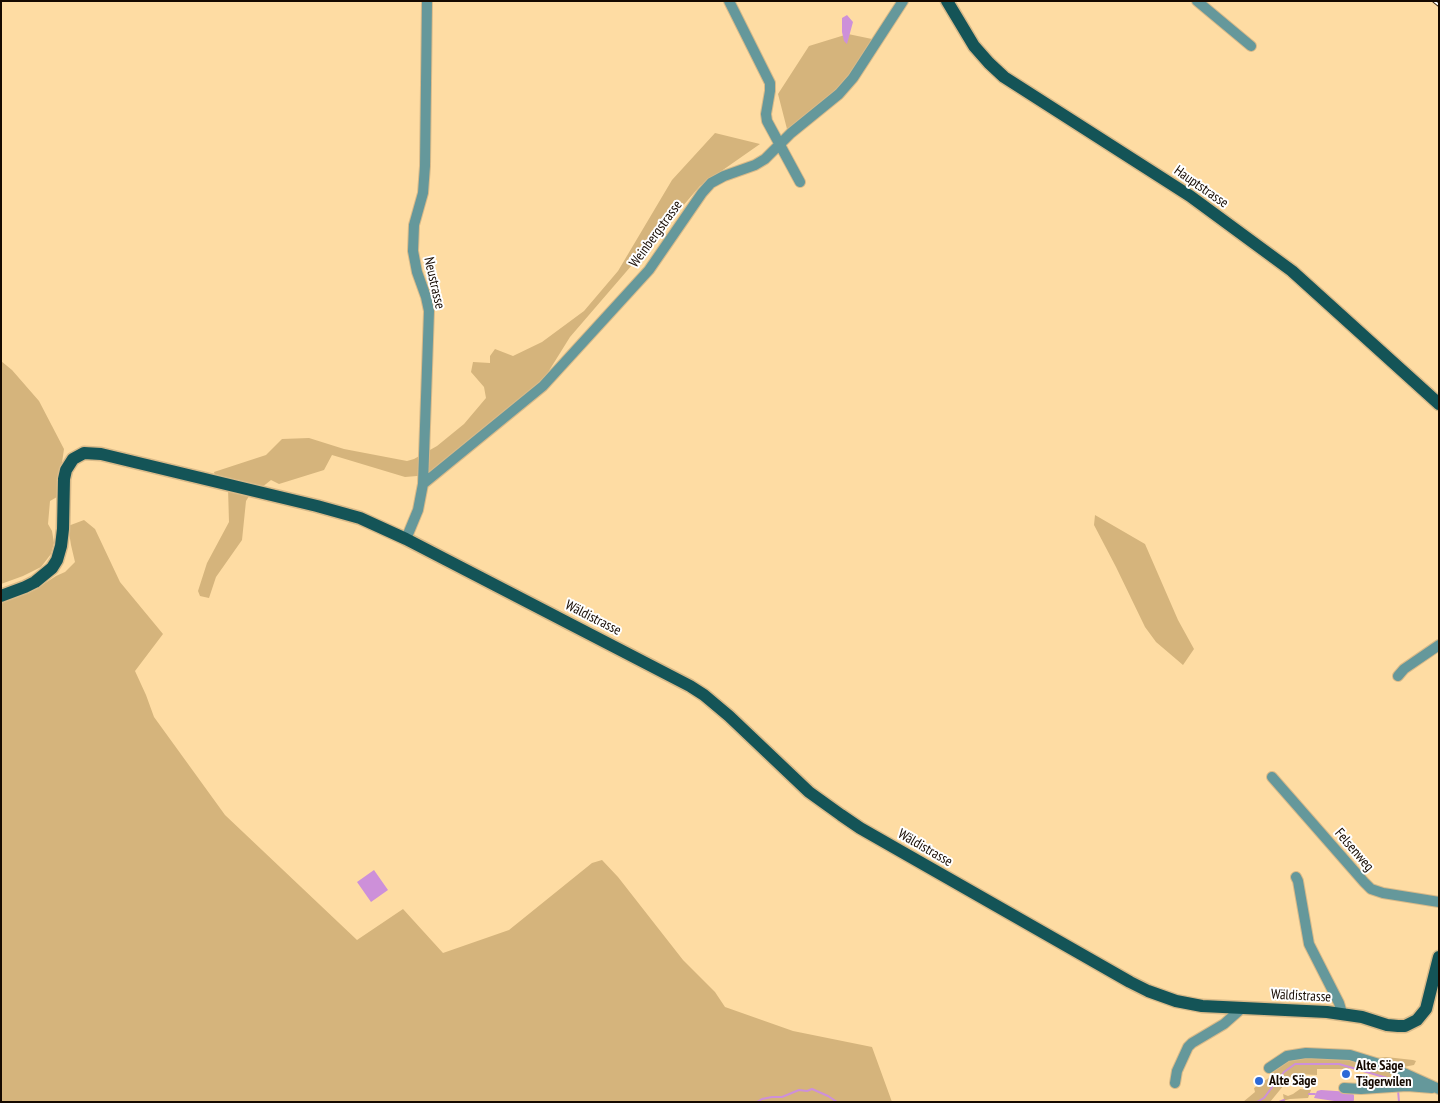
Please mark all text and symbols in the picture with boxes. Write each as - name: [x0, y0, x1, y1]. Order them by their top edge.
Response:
- street label: Hauptstrasse: [1171, 162, 1231, 212]
- street label: Weinbergstrasse: [626, 197, 686, 271]
- street label: Neustrasse: [420, 255, 448, 311]
- street label: Wäldistrasse: [562, 597, 624, 639]
- street label: Felsenweg: [1331, 825, 1377, 875]
- street label: Wäldistrasse: [895, 826, 955, 870]
- street label: Wäldistrasse: [1270, 986, 1332, 1006]
- place label: Alte Säge Tägerwilen: [1356, 1058, 1411, 1090]
- marker: Alte Säge Tägerwilen: [1340, 1068, 1352, 1080]
- place label: Alte Säge: [1269, 1073, 1316, 1089]
- marker: Alte Säge: [1253, 1075, 1265, 1087]

